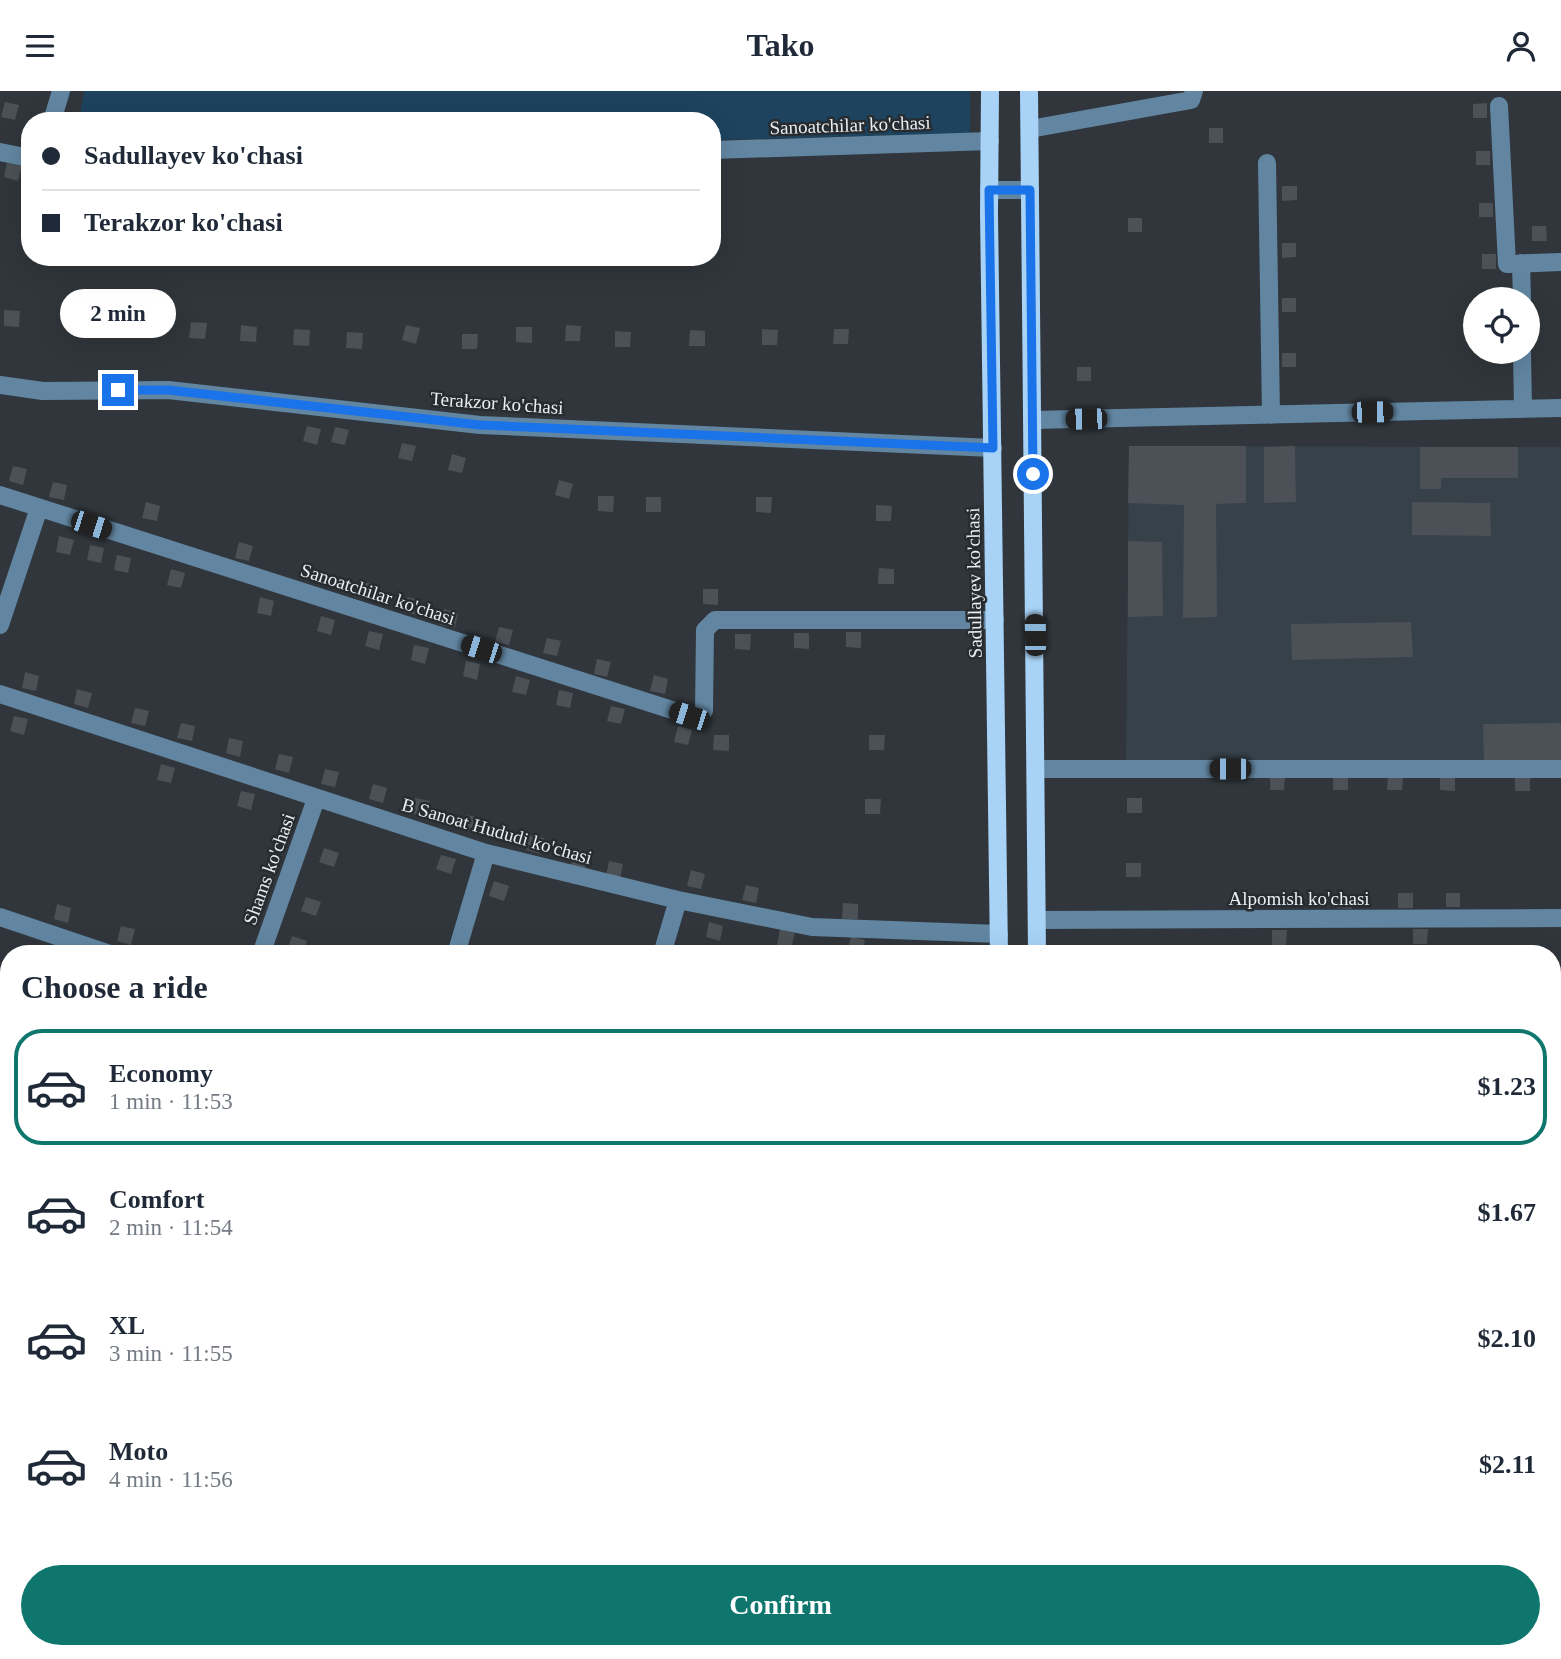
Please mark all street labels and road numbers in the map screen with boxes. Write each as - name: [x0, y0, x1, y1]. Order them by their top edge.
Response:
- street label: Sanoatchilar ko'chasi: [769, 112, 931, 138]
- street label: Terakzor ko'chasi: [430, 388, 564, 418]
- street label: Sadullayev ko'chasi: [962, 508, 986, 658]
- street label: Sanoatchilar ko'chasi: [298, 559, 458, 629]
- street label: B Sanoat Hududi ko'chasi: [399, 794, 595, 868]
- street label: Shams ko'chasi: [239, 810, 299, 928]
- street label: Alpomish ko'chasi: [1228, 888, 1370, 909]

